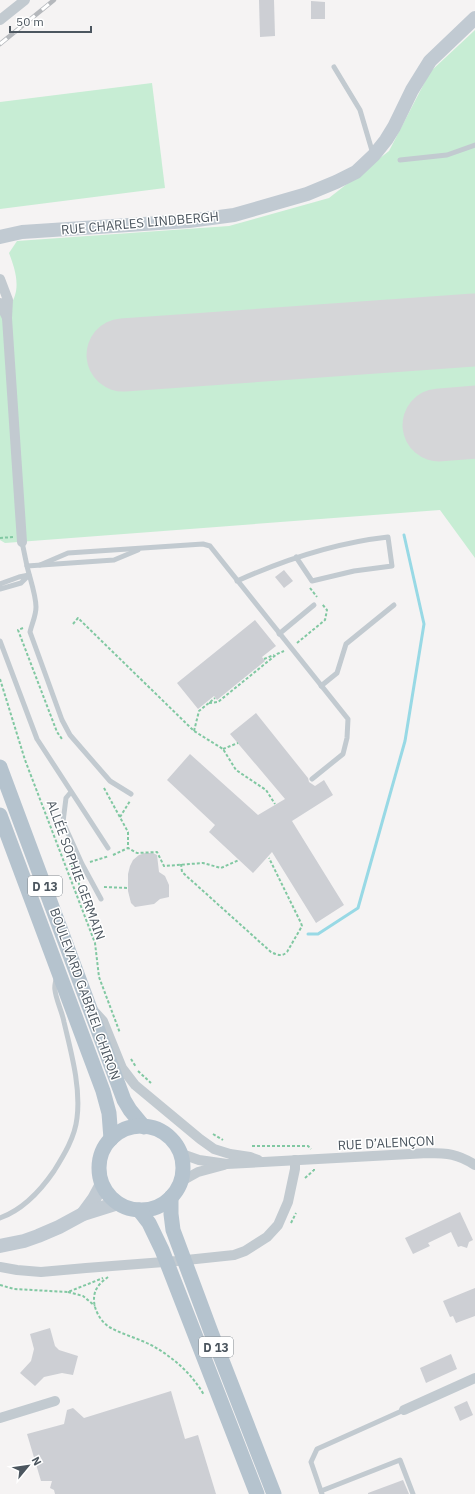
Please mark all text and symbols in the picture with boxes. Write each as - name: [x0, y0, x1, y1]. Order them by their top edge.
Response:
- scale bar: [10, 8, 91, 34]
- text: 50 m: [16, 14, 44, 29]
- street label: RUE CHARLES LINDBERGH: [60, 208, 220, 238]
- street label: ALLÉE SOPHIE GERMAIN: [43, 798, 109, 942]
- road number: D 13: [28, 876, 62, 896]
- street label: BOULEVARD GABRIEL CHIRON: [46, 906, 124, 1082]
- street label: RUE D’ALENÇON: [337, 1132, 435, 1154]
- road number: D 13: [199, 1337, 233, 1357]
- north arrow: [8, 1446, 48, 1486]
- text: N: [29, 1454, 45, 1468]

